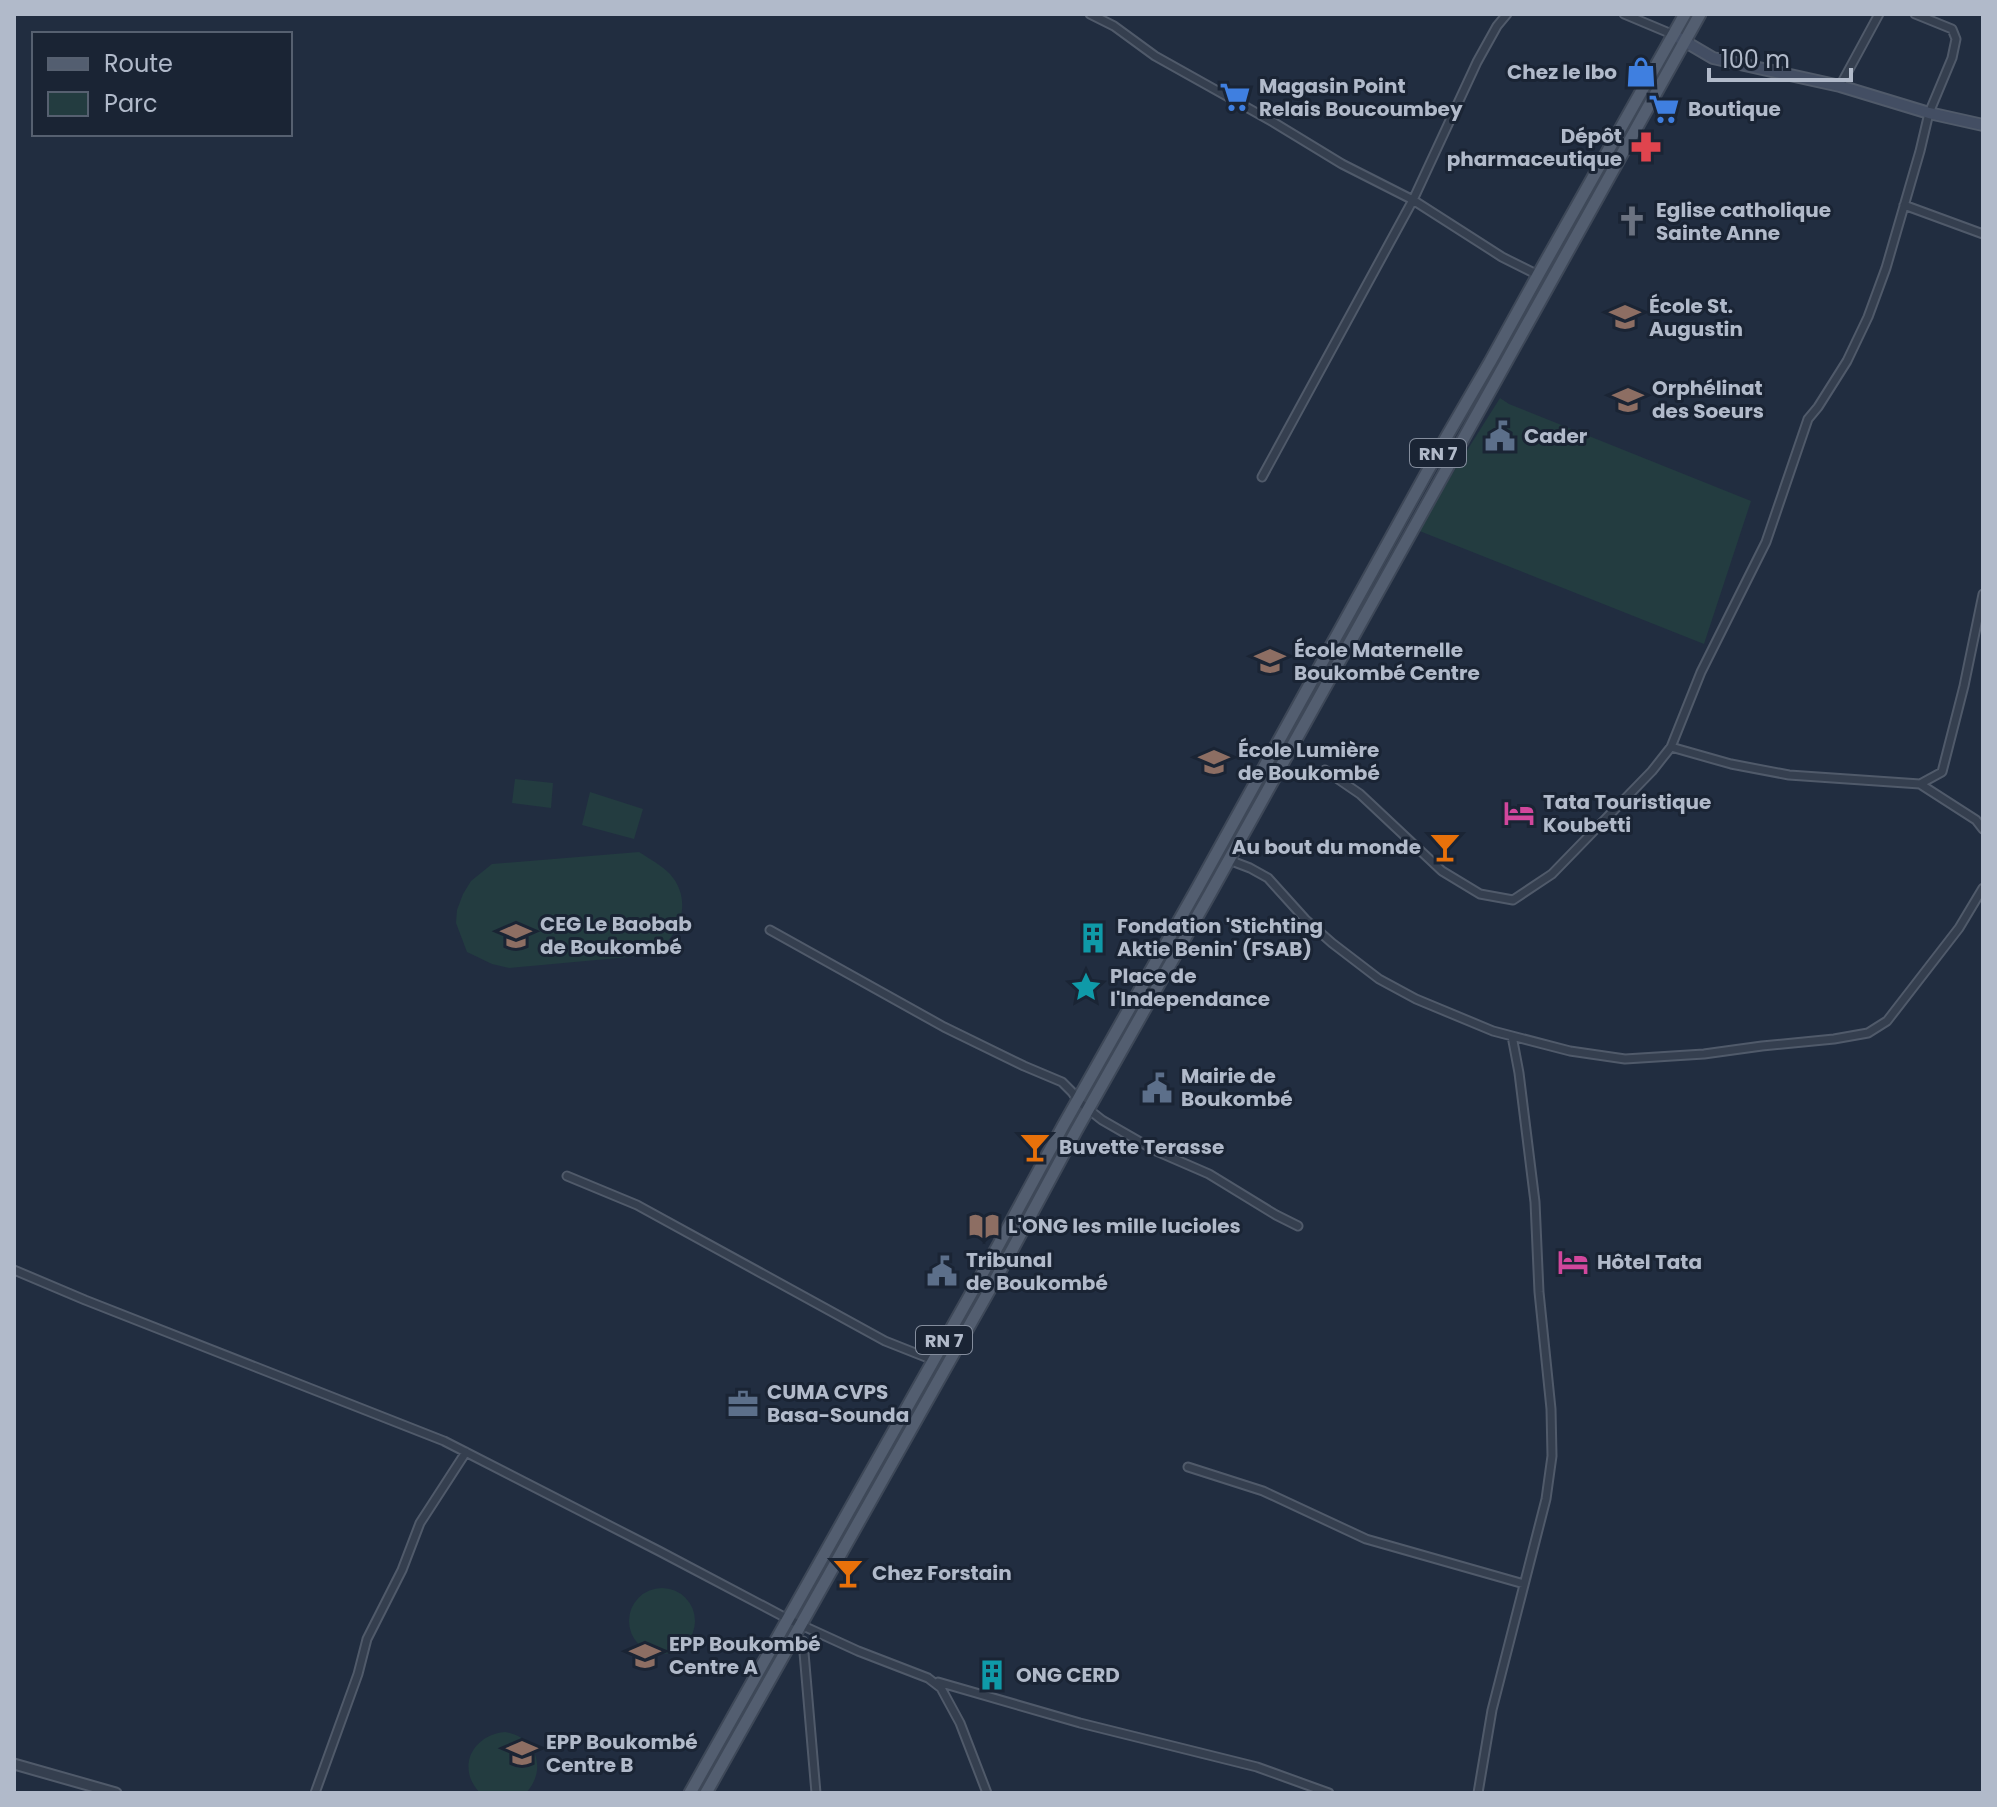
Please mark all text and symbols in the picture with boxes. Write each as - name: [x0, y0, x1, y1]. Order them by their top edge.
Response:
- legend: [32, 32, 292, 136]
- scale bar: [1709, 32, 1851, 82]
- text: 100 m: [1721, 43, 1790, 76]
- text: Route: [104, 47, 173, 80]
- shop icon: Chez le Ibo: [1624, 55, 1658, 89]
- place label: Chez le Ibo: [1507, 58, 1617, 86]
- place label: Magasin Point Relais Boucoumbey: [1259, 72, 1463, 123]
- supermarket icon: Magasin Point Relais Boucoumbey: [1218, 80, 1252, 114]
- text: Parc: [104, 87, 158, 120]
- supermarket icon: Boutique: [1647, 92, 1681, 126]
- place label: Boutique: [1688, 95, 1781, 123]
- place label: Dépôt pharmaceutique: [1447, 122, 1622, 173]
- pharmacy icon: Dépôt pharmaceutique: [1629, 130, 1663, 164]
- place label: Eglise catholique Sainte Anne: [1656, 196, 1831, 247]
- church icon: Eglise catholique Sainte Anne: [1615, 204, 1649, 238]
- place label: École St. Augustin: [1649, 292, 1743, 343]
- school or university icon: École St. Augustin: [1608, 300, 1642, 334]
- place label: Orphélinat des Soeurs: [1652, 374, 1764, 425]
- school or university icon: Orphélinat des Soeurs: [1611, 383, 1645, 417]
- public building icon: Cader: [1483, 419, 1517, 453]
- place label: Cader: [1524, 422, 1588, 450]
- road number: RN 7: [1410, 439, 1466, 467]
- place label: École Maternelle Boukombé Centre: [1294, 636, 1480, 687]
- school or university icon: École Maternelle Boukombé Centre: [1253, 644, 1287, 678]
- place label: École Lumière de Boukombé: [1238, 736, 1380, 787]
- school or university icon: École Lumière de Boukombé: [1197, 745, 1231, 779]
- place label: Tata Touristique Koubetti: [1543, 788, 1711, 839]
- hotel icon: Tata Touristique Koubetti: [1502, 796, 1536, 830]
- bar icon: Au bout du monde: [1428, 830, 1462, 864]
- place label: Au bout du monde: [1232, 833, 1421, 861]
- place label: CEG Le Baobab de Boukombé: [540, 910, 692, 961]
- place label: Fondation 'Stichting Aktie Benin' (FSAB): [1117, 912, 1323, 963]
- school or university icon: CEG Le Baobab de Boukombé: [499, 919, 533, 953]
- building icon: Fondation 'Stichting Aktie Benin' (FSAB): [1076, 921, 1110, 955]
- place label: Place de l'Independance: [1110, 962, 1270, 1013]
- place icon: Place de l'Independance: [1069, 970, 1103, 1004]
- place label: Mairie de Boukombé: [1181, 1062, 1293, 1113]
- public building icon: Mairie de Boukombé: [1140, 1071, 1174, 1105]
- bar icon: Buvette Terasse: [1018, 1130, 1052, 1164]
- place label: Buvette Terasse: [1059, 1133, 1224, 1161]
- library icon: L'ONG les mille lucioles: [967, 1209, 1001, 1243]
- place label: L'ONG les mille lucioles: [1008, 1212, 1241, 1240]
- hotel icon: Hôtel Tata: [1556, 1245, 1590, 1279]
- place label: Tribunal de Boukombé: [966, 1246, 1108, 1297]
- place label: Hôtel Tata: [1597, 1248, 1702, 1276]
- public building icon: Tribunal de Boukombé: [925, 1254, 959, 1288]
- road number: RN 7: [916, 1326, 972, 1354]
- place label: CUMA CVPS Basa-Sounda: [767, 1378, 909, 1429]
- office icon: CUMA CVPS Basa-Sounda: [726, 1387, 760, 1421]
- bar icon: Chez Forstain: [831, 1556, 865, 1590]
- place label: Chez Forstain: [872, 1559, 1012, 1587]
- place label: EPP Boukombé Centre A: [669, 1630, 821, 1681]
- school or university icon: EPP Boukombé Centre A: [628, 1639, 662, 1673]
- building icon: ONG CERD: [975, 1658, 1009, 1692]
- place label: ONG CERD: [1016, 1661, 1120, 1689]
- place label: EPP Boukombé Centre B: [546, 1728, 698, 1779]
- school or university icon: EPP Boukombé Centre B: [505, 1736, 539, 1770]

